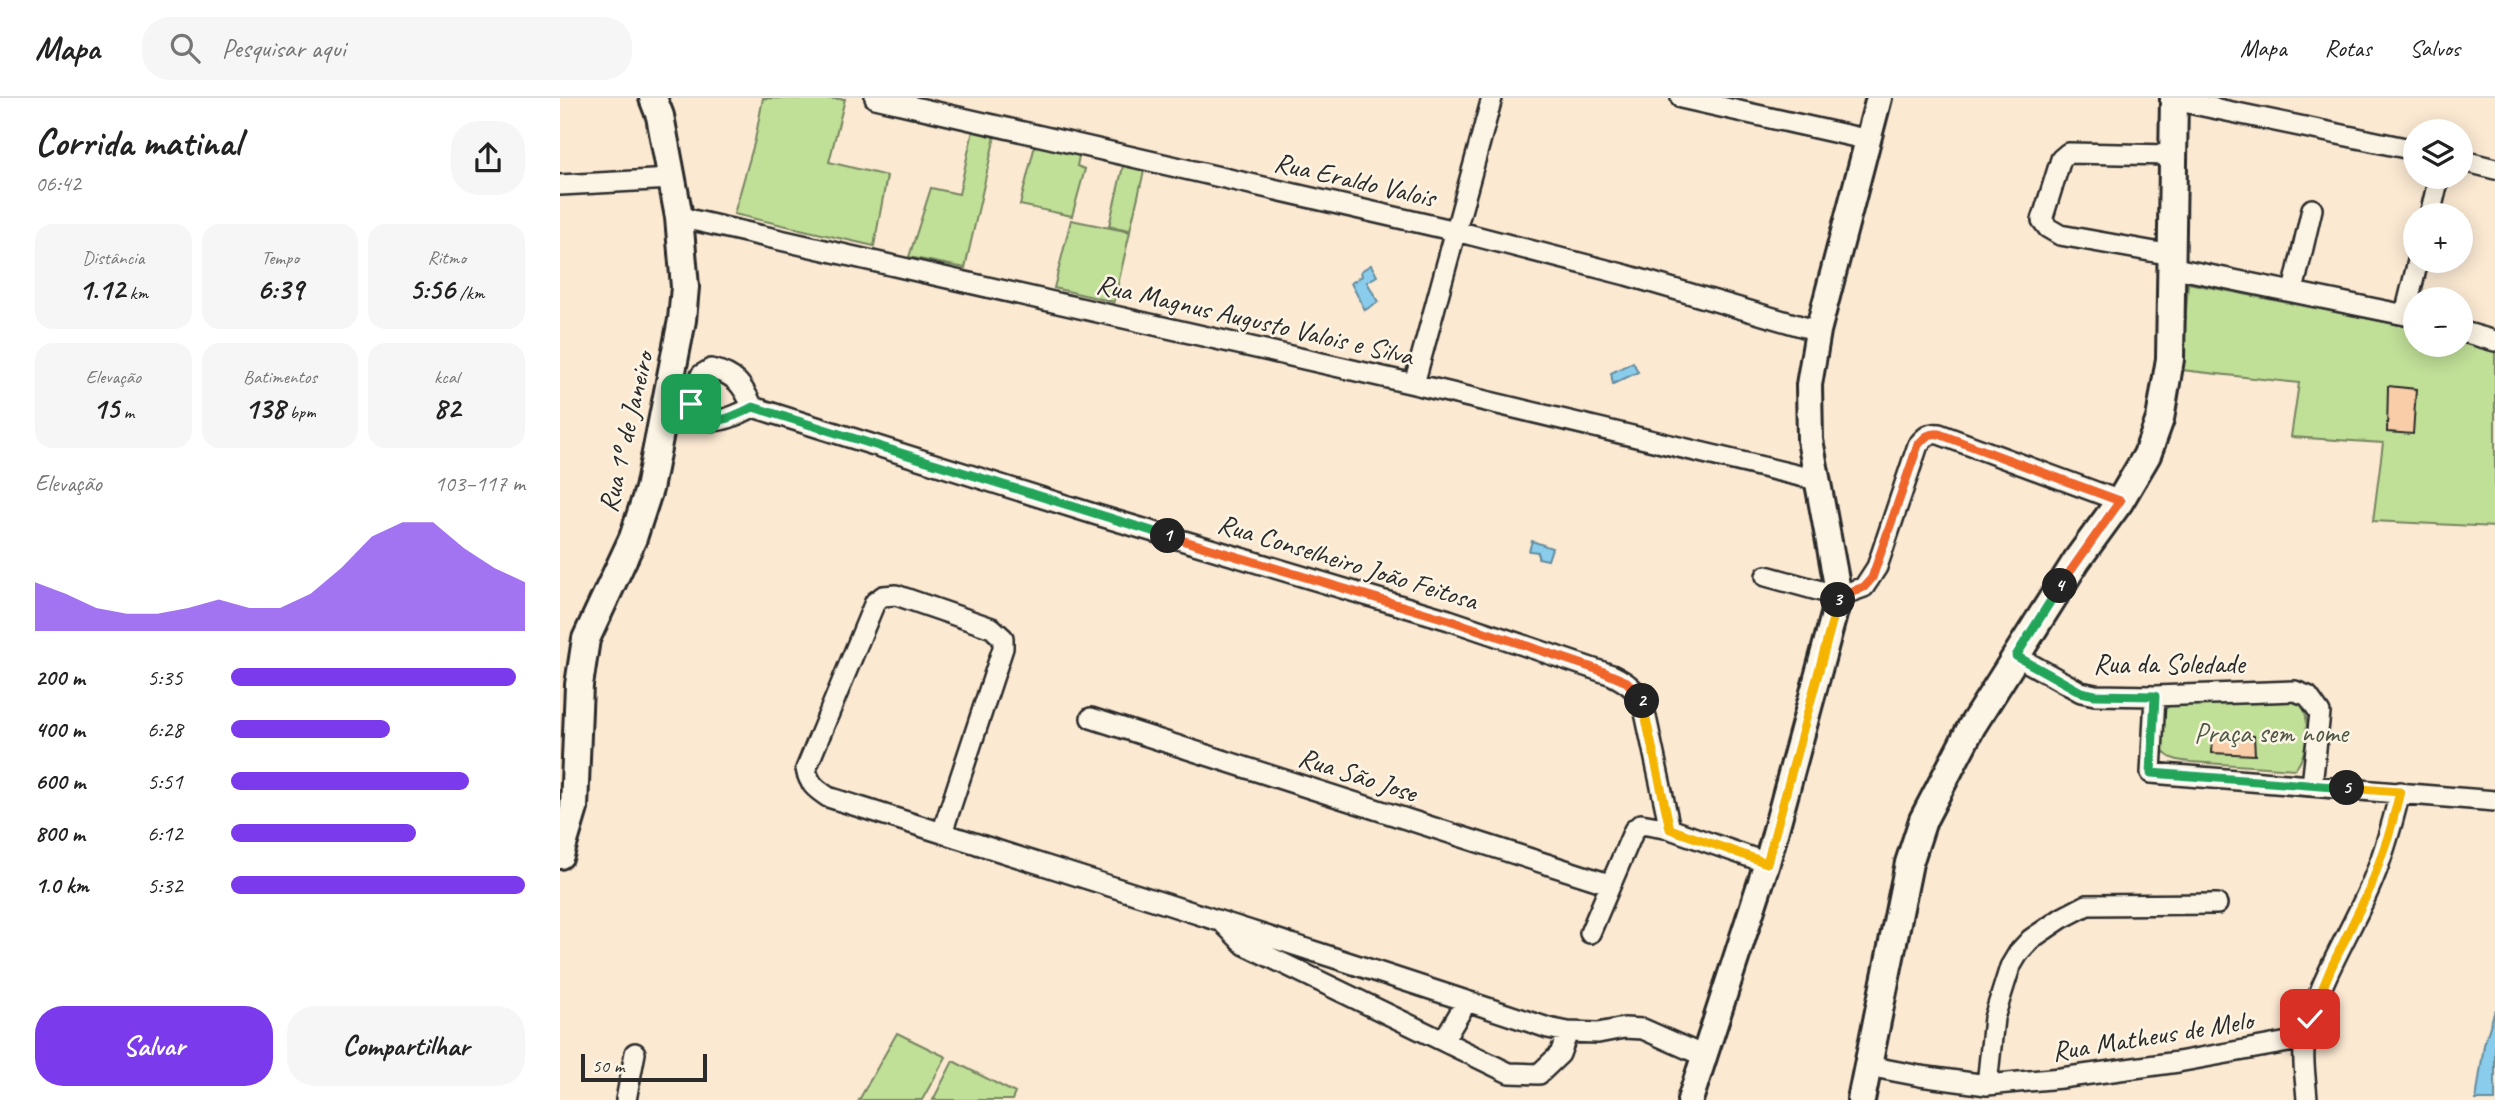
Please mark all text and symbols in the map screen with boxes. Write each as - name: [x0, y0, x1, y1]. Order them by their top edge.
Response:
- search box: [142, 17, 632, 80]
- text: Mapa: [35, 27, 100, 69]
- icon: search: [166, 29, 204, 67]
- text: Pesquisar aqui: [222, 32, 346, 65]
- text: Mapa: [2240, 33, 2287, 63]
- text: Rotas: [2325, 33, 2371, 63]
- text: Salvos: [2409, 33, 2460, 63]
- text: Corrida matinal: [35, 119, 241, 166]
- map controls: [2403, 119, 2473, 357]
- button: layers: [2403, 119, 2473, 189]
- button: share: [451, 121, 525, 195]
- street label: Rua Eraldo Valois: [1271, 144, 1441, 216]
- text: 06:42: [35, 169, 81, 198]
- button: +: [2403, 203, 2473, 273]
- text: Distância: [82, 246, 144, 270]
- text: Tempo: [261, 246, 299, 270]
- text: Ritmo: [427, 246, 466, 270]
- street label: Rua Magnus Augusto Valois e Silva: [1093, 266, 1418, 373]
- text: 1.12: [79, 270, 125, 308]
- text: 6:39: [257, 270, 303, 308]
- text: 5:56: [409, 270, 455, 308]
- text: km: [125, 281, 148, 305]
- text: /km: [455, 281, 484, 305]
- button: −: [2403, 287, 2473, 357]
- street label: Rua 1º de Janeiro: [590, 346, 662, 516]
- text: Elevação: [86, 365, 141, 389]
- text: Batimentos: [243, 365, 317, 389]
- text: kcal: [434, 365, 459, 389]
- pin: [661, 374, 721, 434]
- icon: arrive: [672, 385, 710, 423]
- text: 15: [92, 389, 119, 427]
- text: 138: [244, 389, 285, 427]
- text: 82: [433, 389, 460, 427]
- text: m: [119, 400, 134, 424]
- text: bpm: [285, 400, 316, 424]
- text: Elevação: [35, 469, 102, 498]
- text: 103–117 m: [434, 469, 525, 498]
- street label: Rua Conselheiro João Feitosa: [1214, 505, 1484, 618]
- pin: 1: [1150, 518, 1186, 554]
- text: 1: [1163, 523, 1172, 547]
- pin: 4: [2042, 568, 2078, 603]
- text: 4: [2055, 573, 2064, 597]
- pin: 3: [1820, 582, 1856, 618]
- text: 3: [1833, 587, 1842, 611]
- street label: Rua da Soledade: [2093, 646, 2247, 681]
- text: 200 m: [35, 663, 85, 692]
- text: 5:35: [147, 663, 183, 692]
- pin: 2: [1624, 684, 1660, 718]
- text: 2: [1637, 688, 1646, 712]
- text: 400 m: [35, 715, 85, 744]
- text: 6:28: [147, 715, 183, 744]
- park label: Praça sem nome: [2194, 715, 2350, 750]
- street label: Rua São Jose: [1294, 739, 1423, 811]
- text: 600 m: [35, 767, 85, 796]
- text: 5:51: [147, 767, 183, 796]
- pin: 5: [2330, 770, 2364, 806]
- text: 5: [2342, 775, 2351, 799]
- text: 800 m: [35, 819, 85, 848]
- text: 6:12: [147, 819, 183, 848]
- text: 1.0 km: [35, 871, 89, 900]
- text: 5:32: [147, 871, 183, 900]
- pin: [2280, 989, 2340, 1049]
- icon: check: [2291, 1000, 2329, 1038]
- street label: Rua Matheus de Melo: [2049, 1002, 2258, 1069]
- button: Salvar: [35, 1006, 273, 1086]
- button: Compartilhar: [287, 1006, 525, 1086]
- scale bar: [581, 1051, 707, 1083]
- text: 50 m: [592, 1054, 624, 1078]

